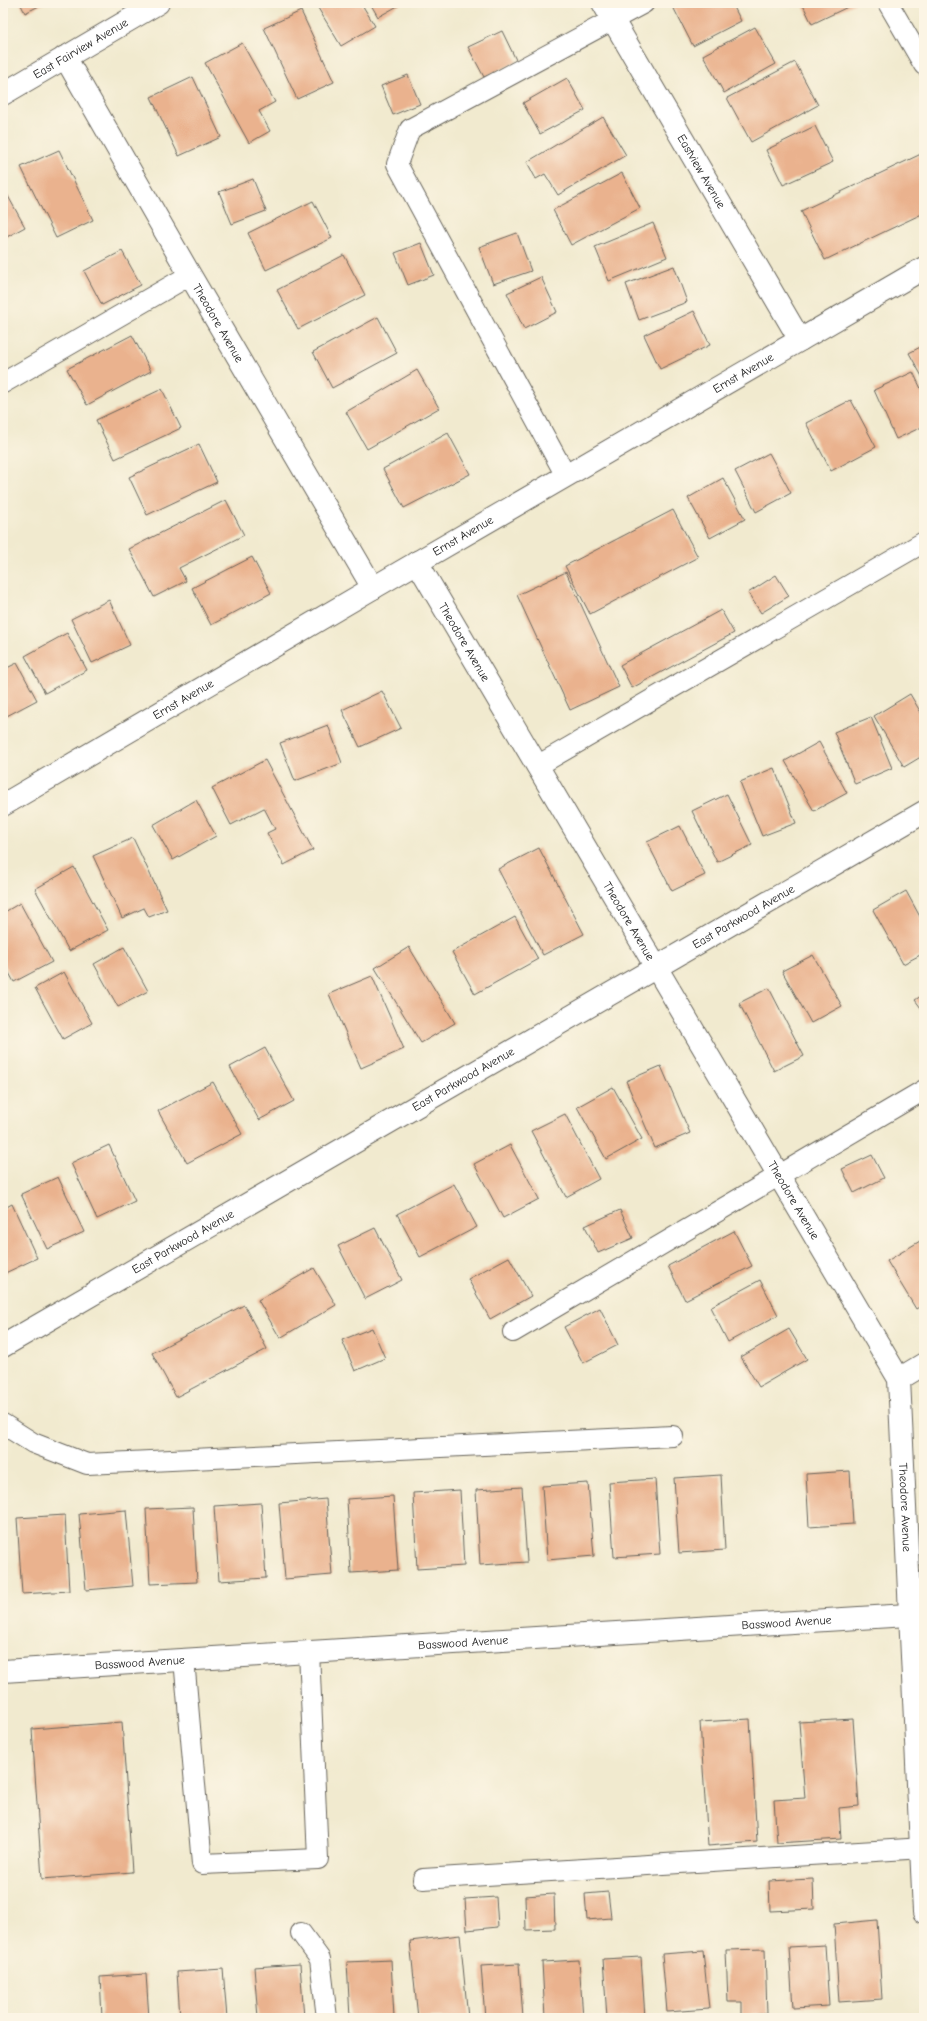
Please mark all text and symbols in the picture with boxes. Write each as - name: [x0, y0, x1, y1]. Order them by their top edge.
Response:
- street label: East Fairview Avenue: [31, 15, 130, 82]
- street label: Eastview Avenue: [674, 132, 729, 211]
- street label: Theodore Avenue: [190, 281, 247, 365]
- street label: Ernst Avenue: [710, 350, 776, 396]
- street label: Ernst Avenue: [430, 513, 496, 559]
- street label: Theodore Avenue: [436, 600, 493, 684]
- street label: Ernst Avenue: [151, 676, 216, 722]
- street label: Theodore Avenue: [600, 879, 658, 963]
- street label: East Parkwood Avenue: [690, 882, 797, 952]
- street label: East Parkwood Avenue: [410, 1044, 517, 1114]
- street label: Theodore Avenue: [765, 1158, 822, 1242]
- street label: East Parkwood Avenue: [129, 1207, 236, 1277]
- street label: Theodore Avenue: [896, 1463, 914, 1552]
- street label: Basswood Avenue: [741, 1613, 832, 1632]
- street label: Basswood Avenue: [418, 1633, 509, 1652]
- street label: Basswood Avenue: [94, 1653, 185, 1672]

